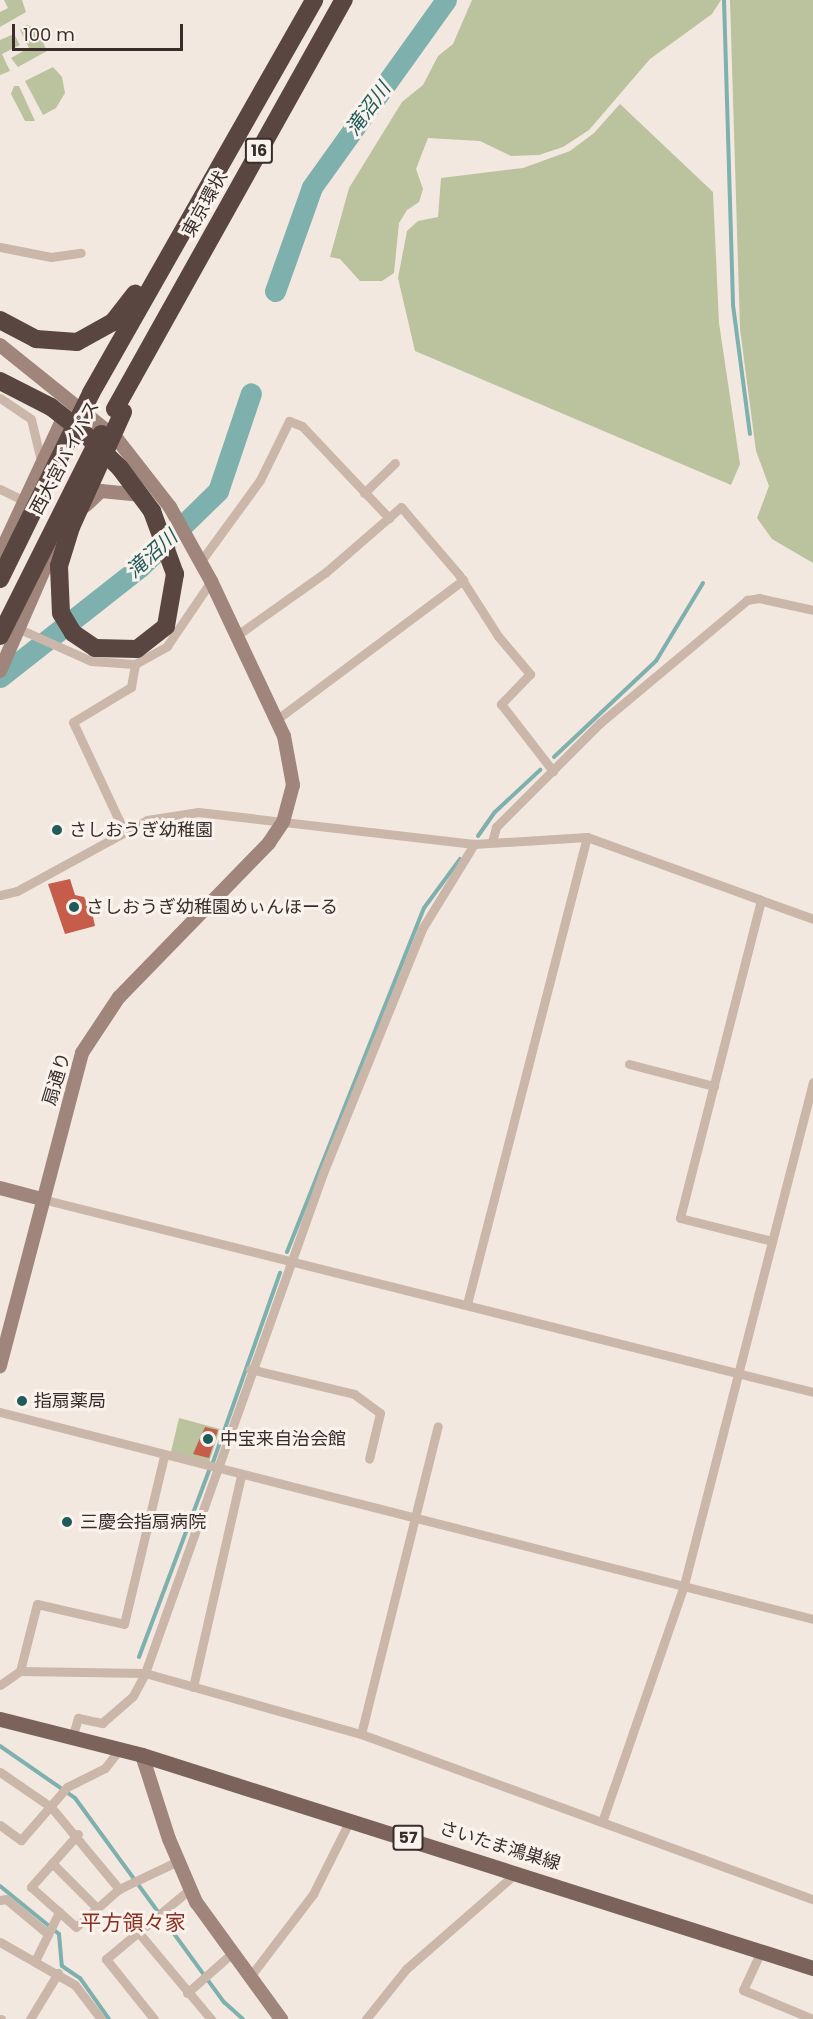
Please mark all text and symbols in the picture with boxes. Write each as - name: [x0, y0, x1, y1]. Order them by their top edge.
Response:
- scale bar: [15, 12, 186, 50]
- text: 100 m: [23, 22, 75, 47]
- water label: 滝沼川: [341, 78, 395, 140]
- road number: 16: [244, 138, 274, 164]
- street label: 東京環状: [178, 167, 232, 241]
- street label: 西大宮バイパス: [26, 397, 104, 519]
- water label: 滝沼川: [122, 525, 182, 583]
- place label: さしおうぎ幼稚園: [69, 819, 213, 841]
- marker: さしおうぎ幼稚園: [50, 823, 64, 837]
- place label: さしおうぎ幼稚園めぃんほーる: [86, 896, 338, 918]
- marker: さしおうぎ幼稚園めぃんほーる: [67, 900, 81, 914]
- street label: 扇通り: [39, 1050, 75, 1108]
- place label: 指扇薬局: [34, 1390, 106, 1412]
- marker: 指扇薬局: [15, 1394, 29, 1408]
- place label: 中宝来自治会館: [220, 1428, 346, 1450]
- marker: 中宝来自治会館: [201, 1432, 215, 1446]
- place label: 三慶会指扇病院: [80, 1511, 206, 1533]
- marker: 三慶会指扇病院: [58, 1513, 76, 1531]
- street label: さいたま鴻巣線: [437, 1817, 563, 1875]
- road number: 57: [392, 1825, 424, 1851]
- district label: 平方領々家: [81, 1910, 185, 1936]

